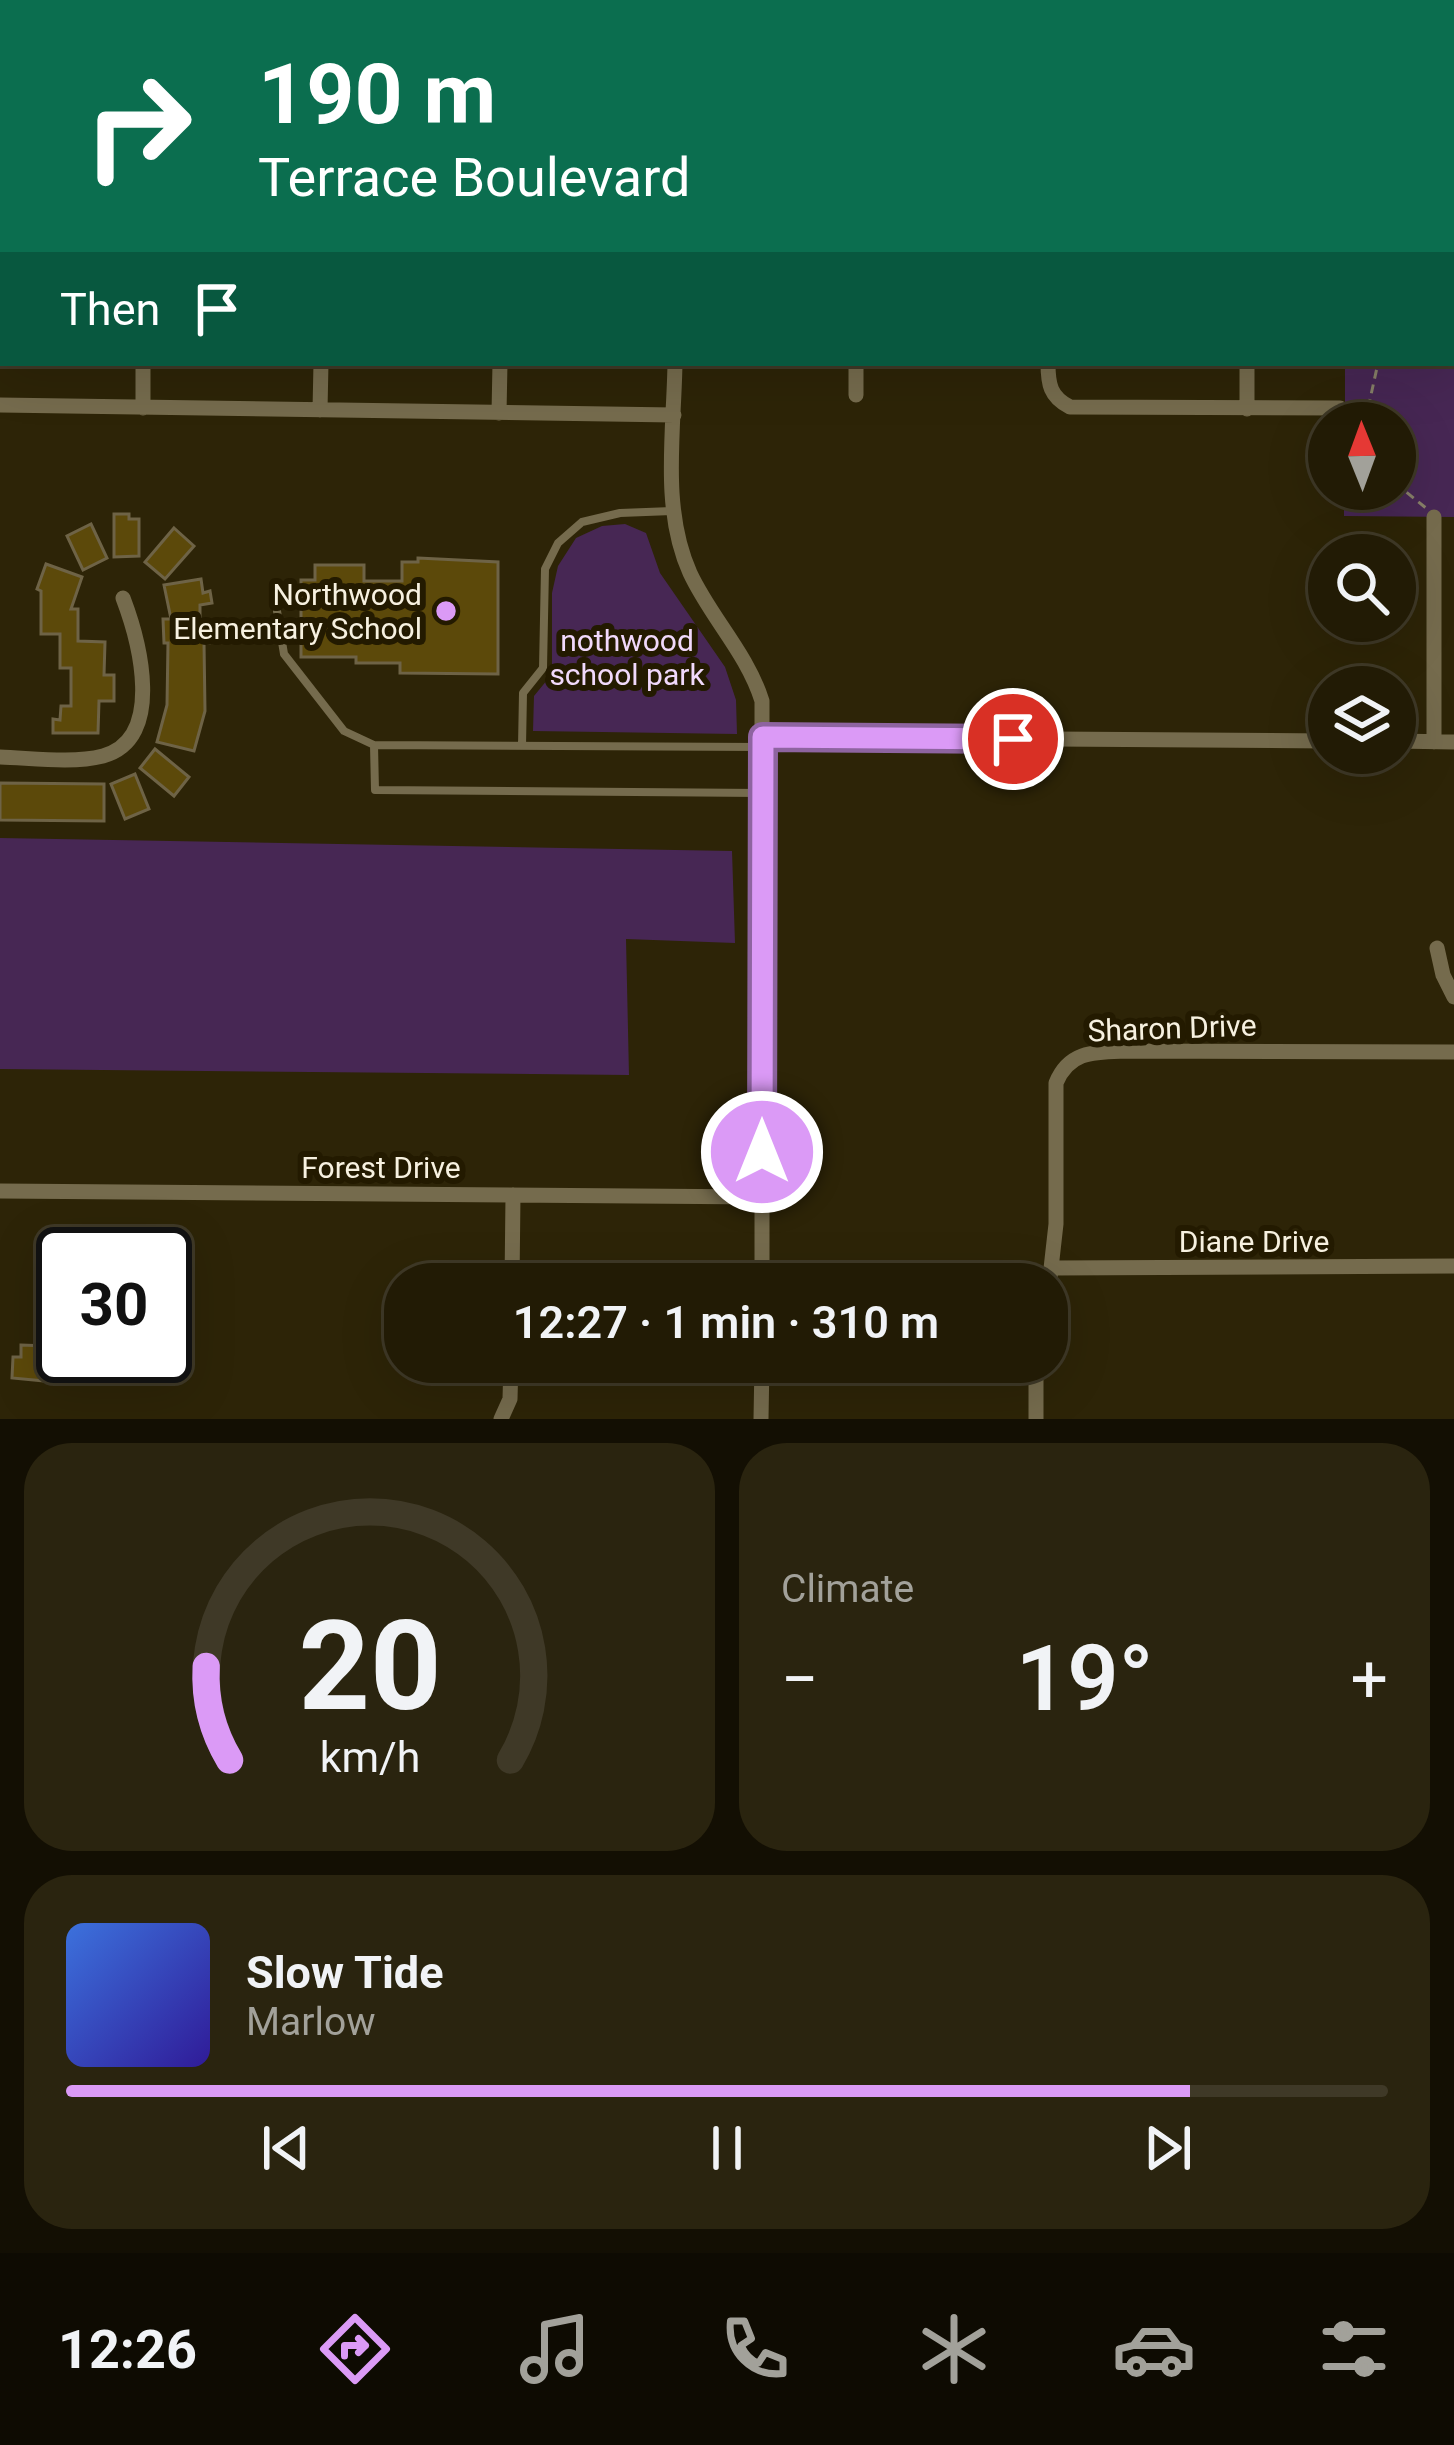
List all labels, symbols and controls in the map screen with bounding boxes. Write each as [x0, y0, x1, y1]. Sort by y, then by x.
text: 190 m [258, 45, 496, 144]
icon: right [60, 48, 216, 204]
text: Terrace Boulevard [258, 146, 690, 209]
icon: arrive [184, 276, 250, 342]
text: Then [60, 283, 160, 336]
north arrow [1308, 402, 1416, 510]
map controls [1308, 402, 1416, 774]
button: search [1308, 534, 1416, 642]
place label: Northwood Elementary School [173, 577, 422, 646]
marker: Northwood Elementary School [433, 598, 459, 624]
park label: nothwood school park [549, 623, 705, 692]
button: layers [1308, 666, 1416, 774]
pin [962, 688, 1064, 790]
icon: arrive [980, 706, 1046, 772]
street label: Sharon Drive [1087, 1008, 1257, 1048]
position arrow [699, 1089, 825, 1215]
street label: Forest Drive [301, 1150, 461, 1185]
street label: Diane Drive [1179, 1224, 1329, 1259]
speed limit sign: 30 [36, 1227, 192, 1383]
text: 12:27 · 1 min · 310 m [513, 1296, 939, 1349]
text: Climate [781, 1566, 914, 1612]
text: 20 [298, 1593, 441, 1739]
text: 19° [1016, 1627, 1153, 1732]
text: − [781, 1641, 819, 1718]
text: + [1351, 1641, 1388, 1718]
text: km/h [319, 1732, 420, 1782]
text: Slow Tide [246, 1946, 444, 1999]
text: Marlow [246, 1999, 376, 2045]
icon: previous [253, 2115, 319, 2181]
icon: pause [694, 2115, 760, 2181]
icon: next [1135, 2115, 1201, 2181]
icon: directions [313, 2307, 397, 2391]
icon: music [513, 2307, 597, 2391]
icon: phone [713, 2307, 797, 2391]
icon: climate [912, 2307, 996, 2391]
icon: car [1112, 2307, 1196, 2391]
icon: filters [1312, 2307, 1396, 2391]
text: 12:26 [58, 2318, 197, 2381]

